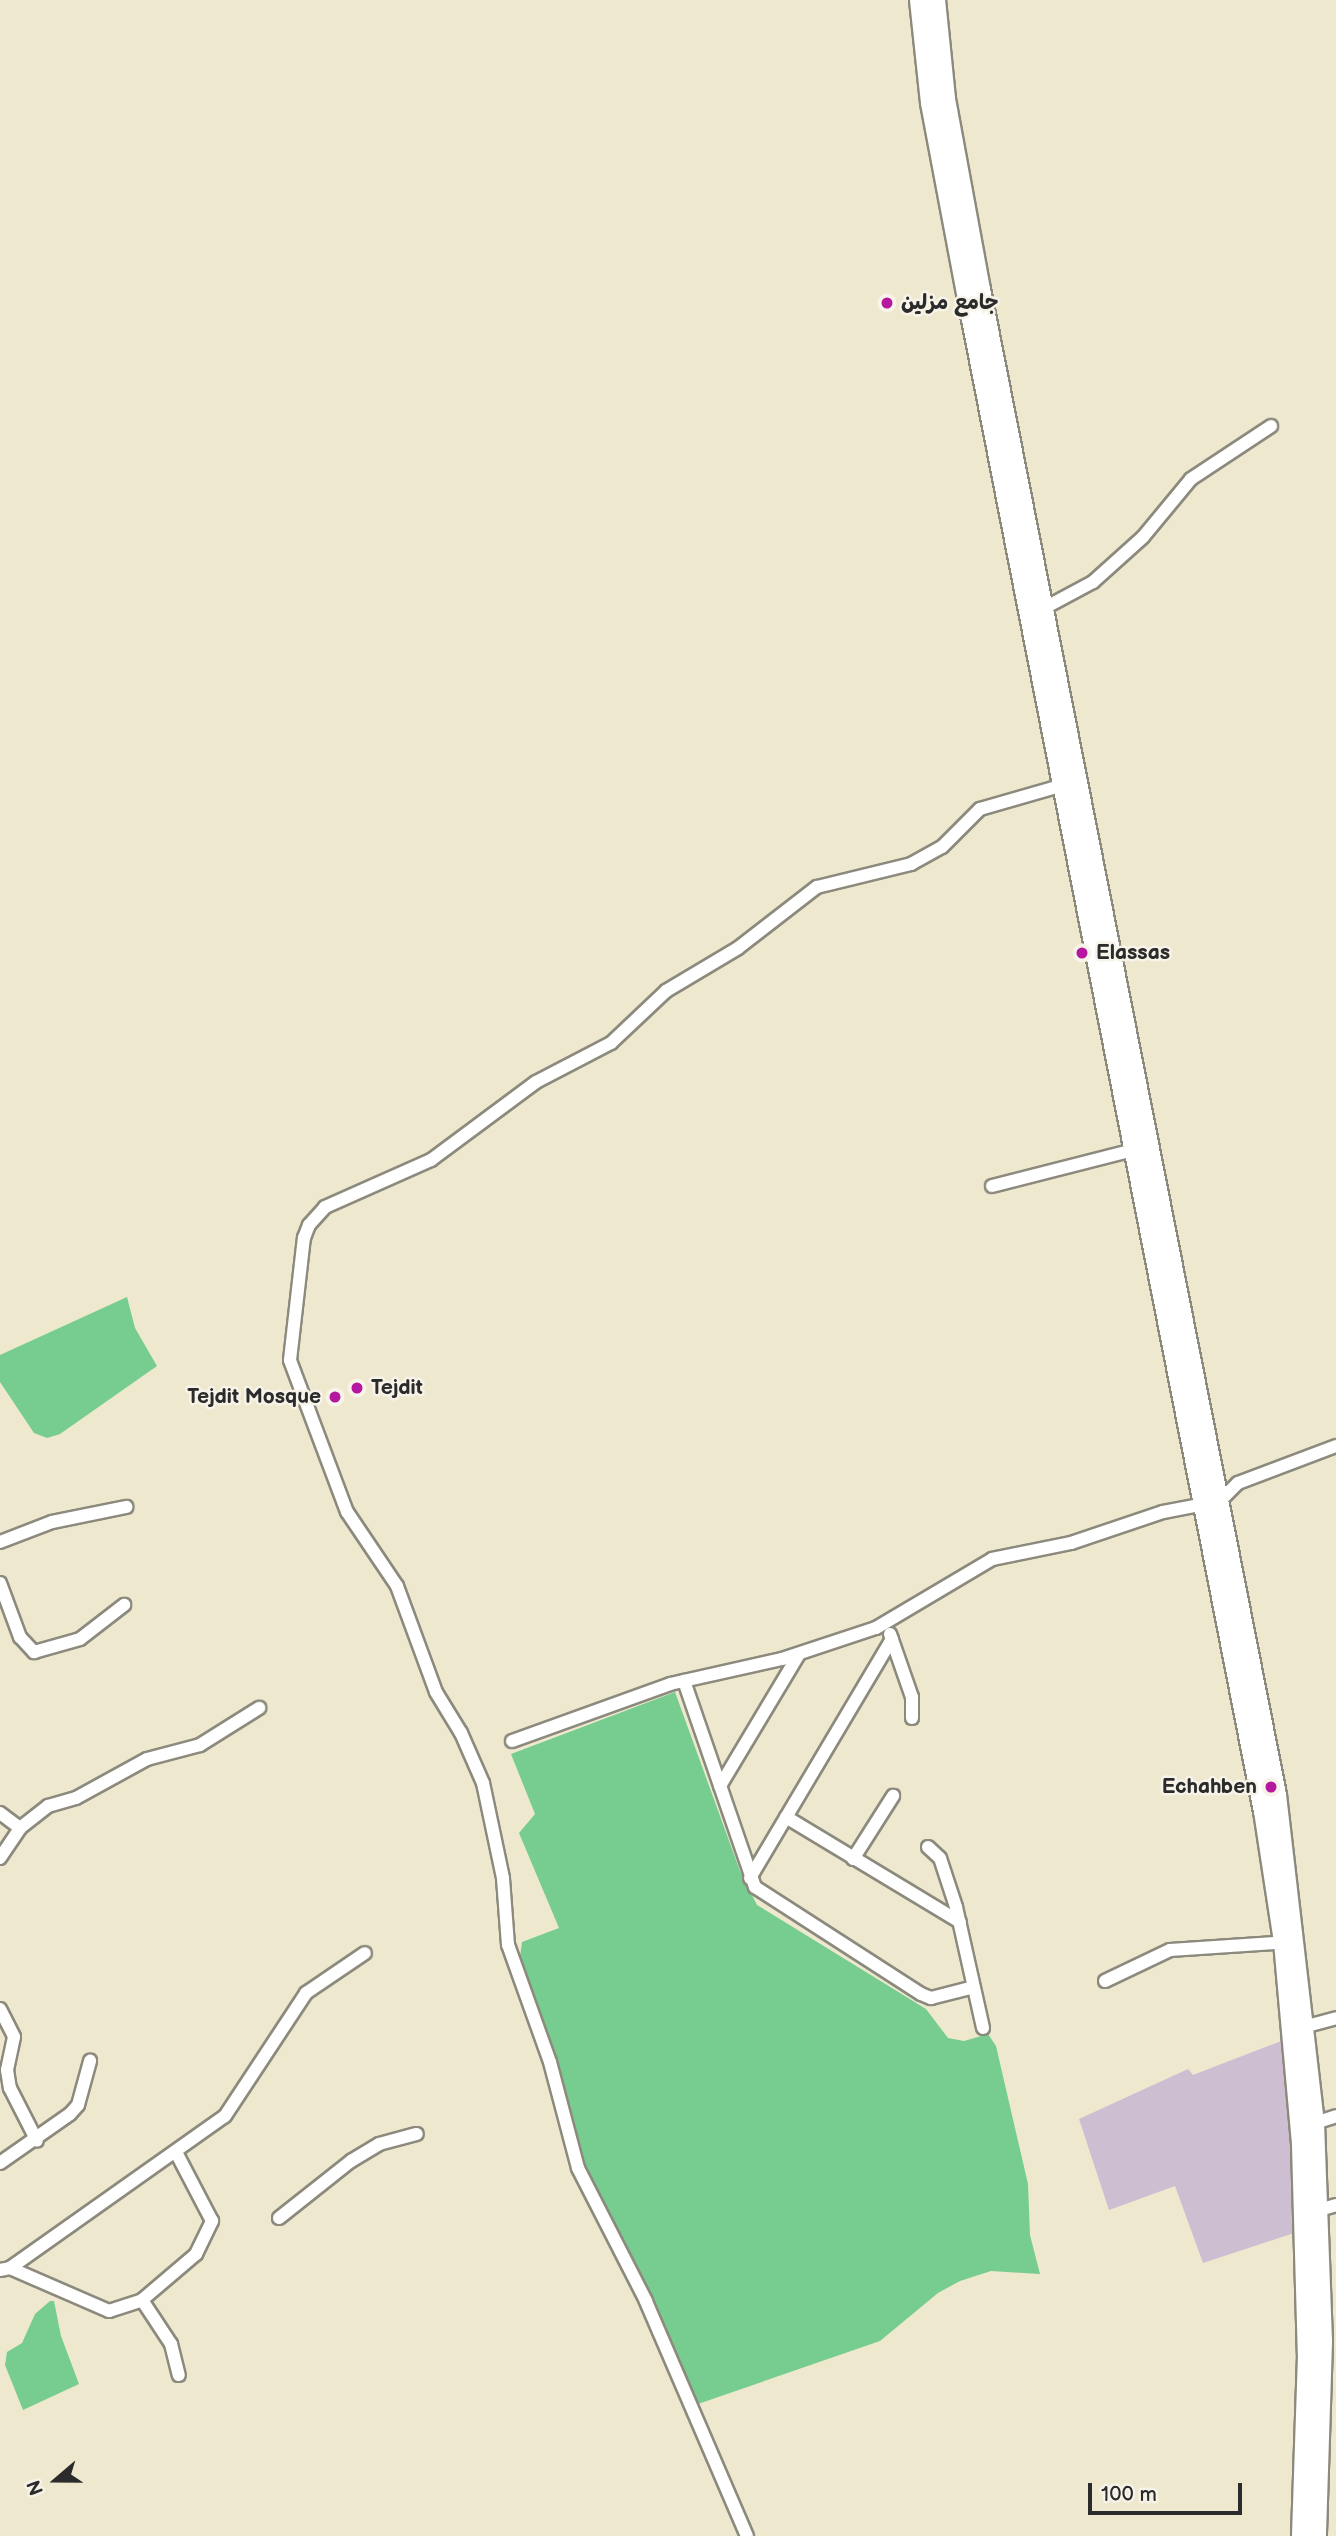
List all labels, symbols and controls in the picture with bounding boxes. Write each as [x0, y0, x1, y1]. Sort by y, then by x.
place label: جامع مزلين [901, 290, 999, 316]
marker: جامع مزلين [879, 295, 895, 311]
place label: Elassas [1096, 940, 1170, 966]
marker: Elassas [1074, 945, 1090, 961]
place label: Tejdit [371, 1375, 423, 1401]
marker: Tejdit [349, 1380, 365, 1396]
place label: Tejdit Mosque [187, 1384, 321, 1410]
marker: Tejdit Mosque [327, 1389, 343, 1405]
place label: Echahben [1162, 1774, 1257, 1800]
marker: Echahben [1263, 1779, 1279, 1795]
north arrow [21, 2445, 91, 2515]
scale bar [1091, 2470, 1245, 2514]
text: N [23, 2477, 49, 2498]
text: 100 m [1101, 2482, 1157, 2507]

